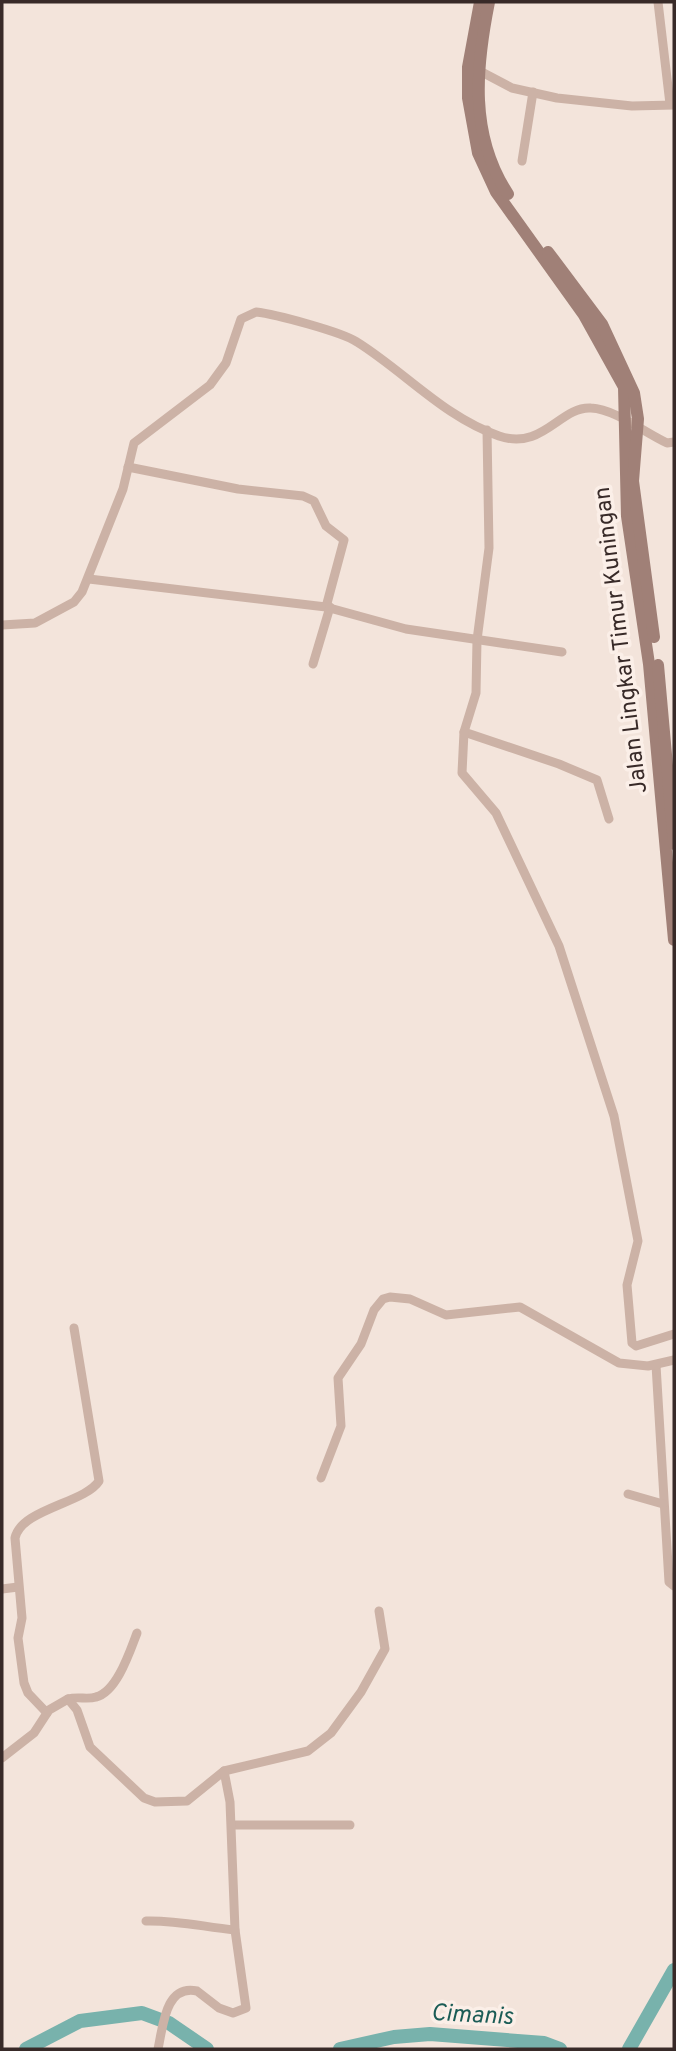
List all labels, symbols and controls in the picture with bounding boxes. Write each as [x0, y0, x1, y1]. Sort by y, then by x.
street label: Jalan Lingkar Timur Kuningan [589, 485, 655, 795]
water label: Cimanis [430, 1999, 515, 2033]

